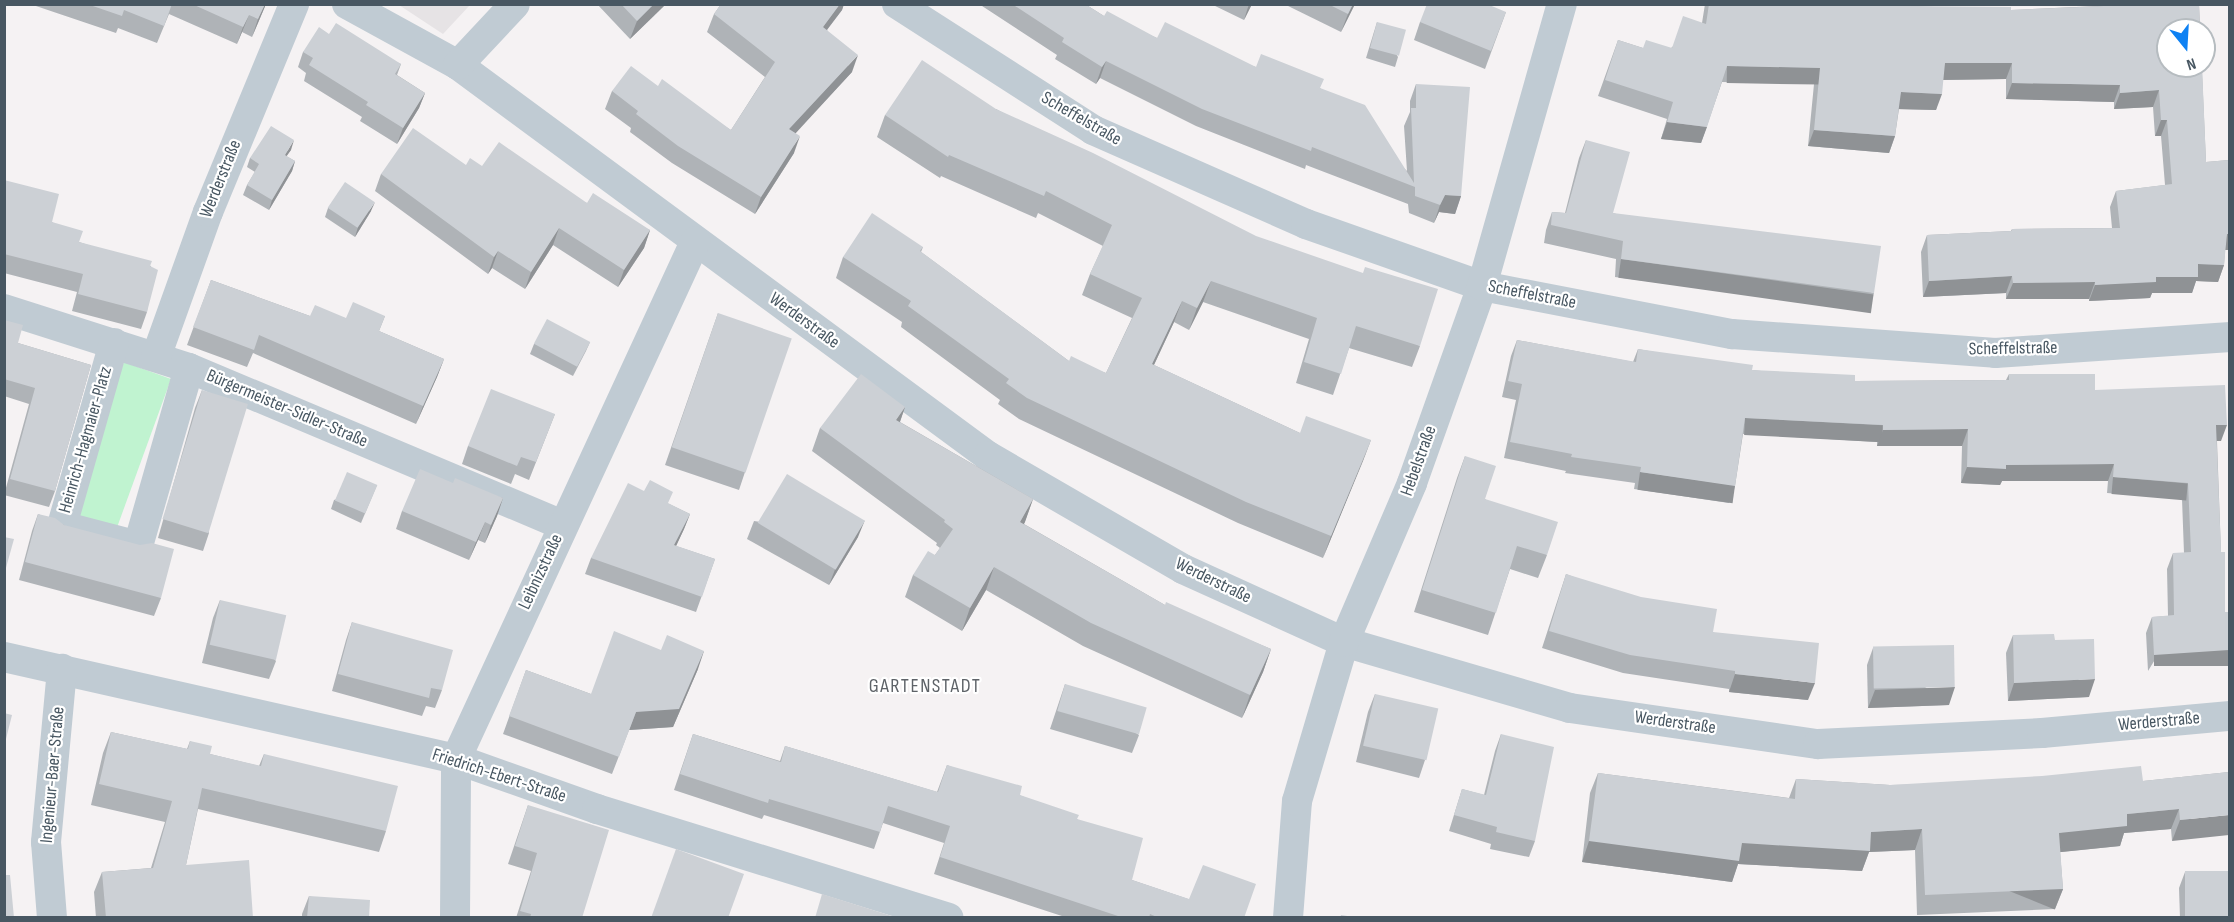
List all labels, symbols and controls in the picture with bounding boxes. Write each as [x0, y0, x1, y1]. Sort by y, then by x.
north arrow [2156, 18, 2216, 78]
text: N [2184, 53, 2198, 74]
street label: Scheffelstraße [1037, 87, 1125, 151]
street label: Werderstraße [196, 137, 246, 221]
street label: Scheffelstraße [1486, 276, 1578, 314]
street label: Werderstraße [765, 288, 843, 354]
street label: Scheffelstraße [1968, 337, 2058, 361]
street label: Heinrich-Hagmaier-Platz [55, 364, 117, 516]
street label: Bürgermeister-Sidler-Straße [203, 365, 371, 453]
street label: Hebelstraße [1396, 423, 1442, 499]
street label: Leibnizstraße [514, 531, 568, 613]
street label: Werderstraße [1172, 553, 1254, 609]
district label: GARTENSTADT [869, 674, 981, 698]
street label: Ingenieur-Baer-Straße [36, 706, 70, 844]
street label: Werderstraße [1633, 707, 1717, 739]
street label: Werderstraße [2117, 708, 2201, 736]
street label: Friedrich-Ebert-Straße [429, 744, 569, 808]

